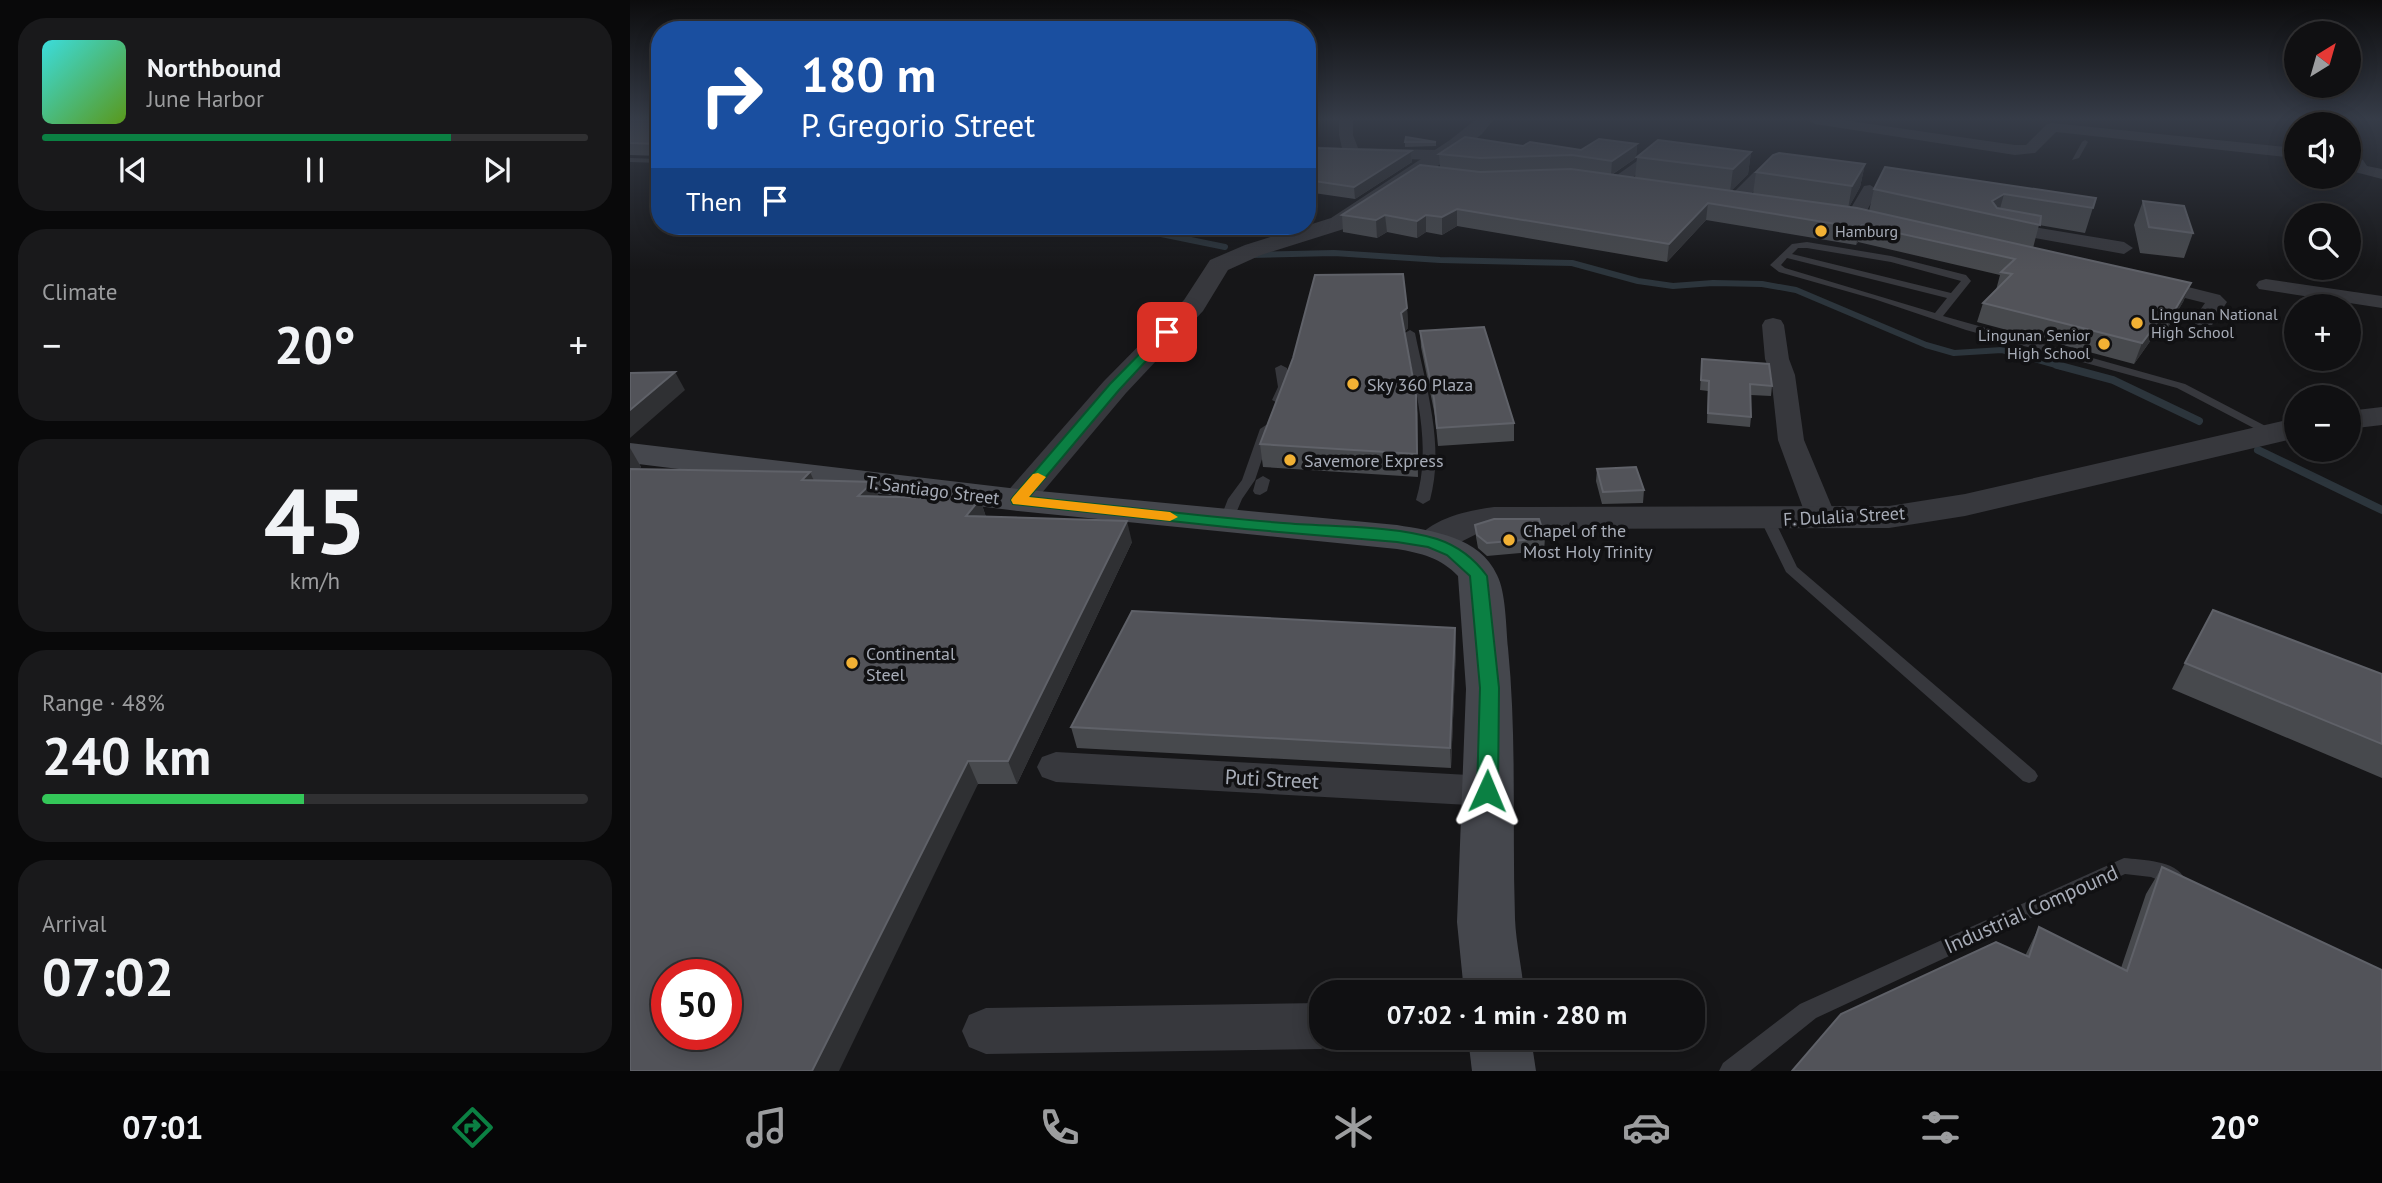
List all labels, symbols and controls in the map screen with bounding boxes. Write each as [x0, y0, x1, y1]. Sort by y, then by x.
north arrow [2284, 21, 2361, 98]
map controls [2284, 21, 2361, 462]
text: 180 m [801, 42, 936, 106]
icon: right [686, 49, 777, 140]
text: Northbound [147, 51, 281, 84]
text: June Harbor [147, 84, 264, 113]
text: P. Gregorio Street [801, 104, 1035, 146]
button: sound [2284, 112, 2361, 189]
icon: previous [114, 151, 152, 189]
icon: pause [296, 151, 334, 189]
icon: next [478, 151, 516, 189]
icon: arrive [756, 182, 794, 220]
text: Then [686, 185, 742, 218]
button: search [2284, 203, 2361, 280]
place label: Hamburg [1835, 221, 1898, 241]
marker: Hamburg [1813, 223, 1829, 239]
text: Climate [42, 277, 117, 306]
button: + [2284, 294, 2361, 371]
pin [1137, 302, 1197, 362]
place label: Lingunan National High School [2151, 304, 2278, 342]
text: 20° [274, 311, 356, 378]
icon: arrive [1148, 313, 1186, 351]
marker: Lingunan National High School [2129, 315, 2145, 331]
text: − [42, 320, 61, 369]
text: + [569, 320, 588, 369]
place label: Lingunan Senior High School [1978, 325, 2091, 363]
marker: Lingunan Senior High School [2096, 336, 2112, 352]
place label: Sky 360 Plaza [1367, 373, 1473, 396]
marker: Sky 360 Plaza [1345, 376, 1361, 392]
button: − [2284, 385, 2361, 462]
place label: Savemore Express [1304, 449, 1444, 472]
marker: Savemore Express [1282, 452, 1298, 468]
text: 45 [263, 461, 367, 579]
street label: T. Santiago Street [865, 470, 1001, 510]
street label: F. Dulalia Street [1782, 501, 1906, 531]
place label: Chapel of the Most Holy Trinity [1523, 519, 1653, 563]
marker: Chapel of the Most Holy Trinity [1501, 532, 1517, 548]
text: km/h [290, 566, 340, 595]
place label: Continental Steel [866, 642, 956, 686]
marker: Continental Steel [844, 655, 860, 671]
text: Range · 48% [42, 688, 165, 717]
text: 240 km [42, 722, 211, 789]
position arrow [1450, 754, 1524, 828]
street label: Puti Street [1224, 763, 1320, 795]
street label: Industrial Compound [1940, 859, 2122, 959]
text: Arrival [42, 909, 106, 938]
text: 07:02 [42, 943, 174, 1010]
speed limit sign: 50 [651, 959, 742, 1050]
text: 07:02 · 1 min · 280 m [1387, 998, 1627, 1031]
icon: directions [448, 1103, 497, 1152]
icon: music [742, 1103, 791, 1152]
icon: phone [1035, 1103, 1084, 1152]
icon: climate [1329, 1103, 1378, 1152]
icon: car [1622, 1103, 1671, 1152]
icon: filters [1916, 1103, 1965, 1152]
text: 07:01 [122, 1106, 203, 1148]
text: 20° [2209, 1106, 2260, 1148]

